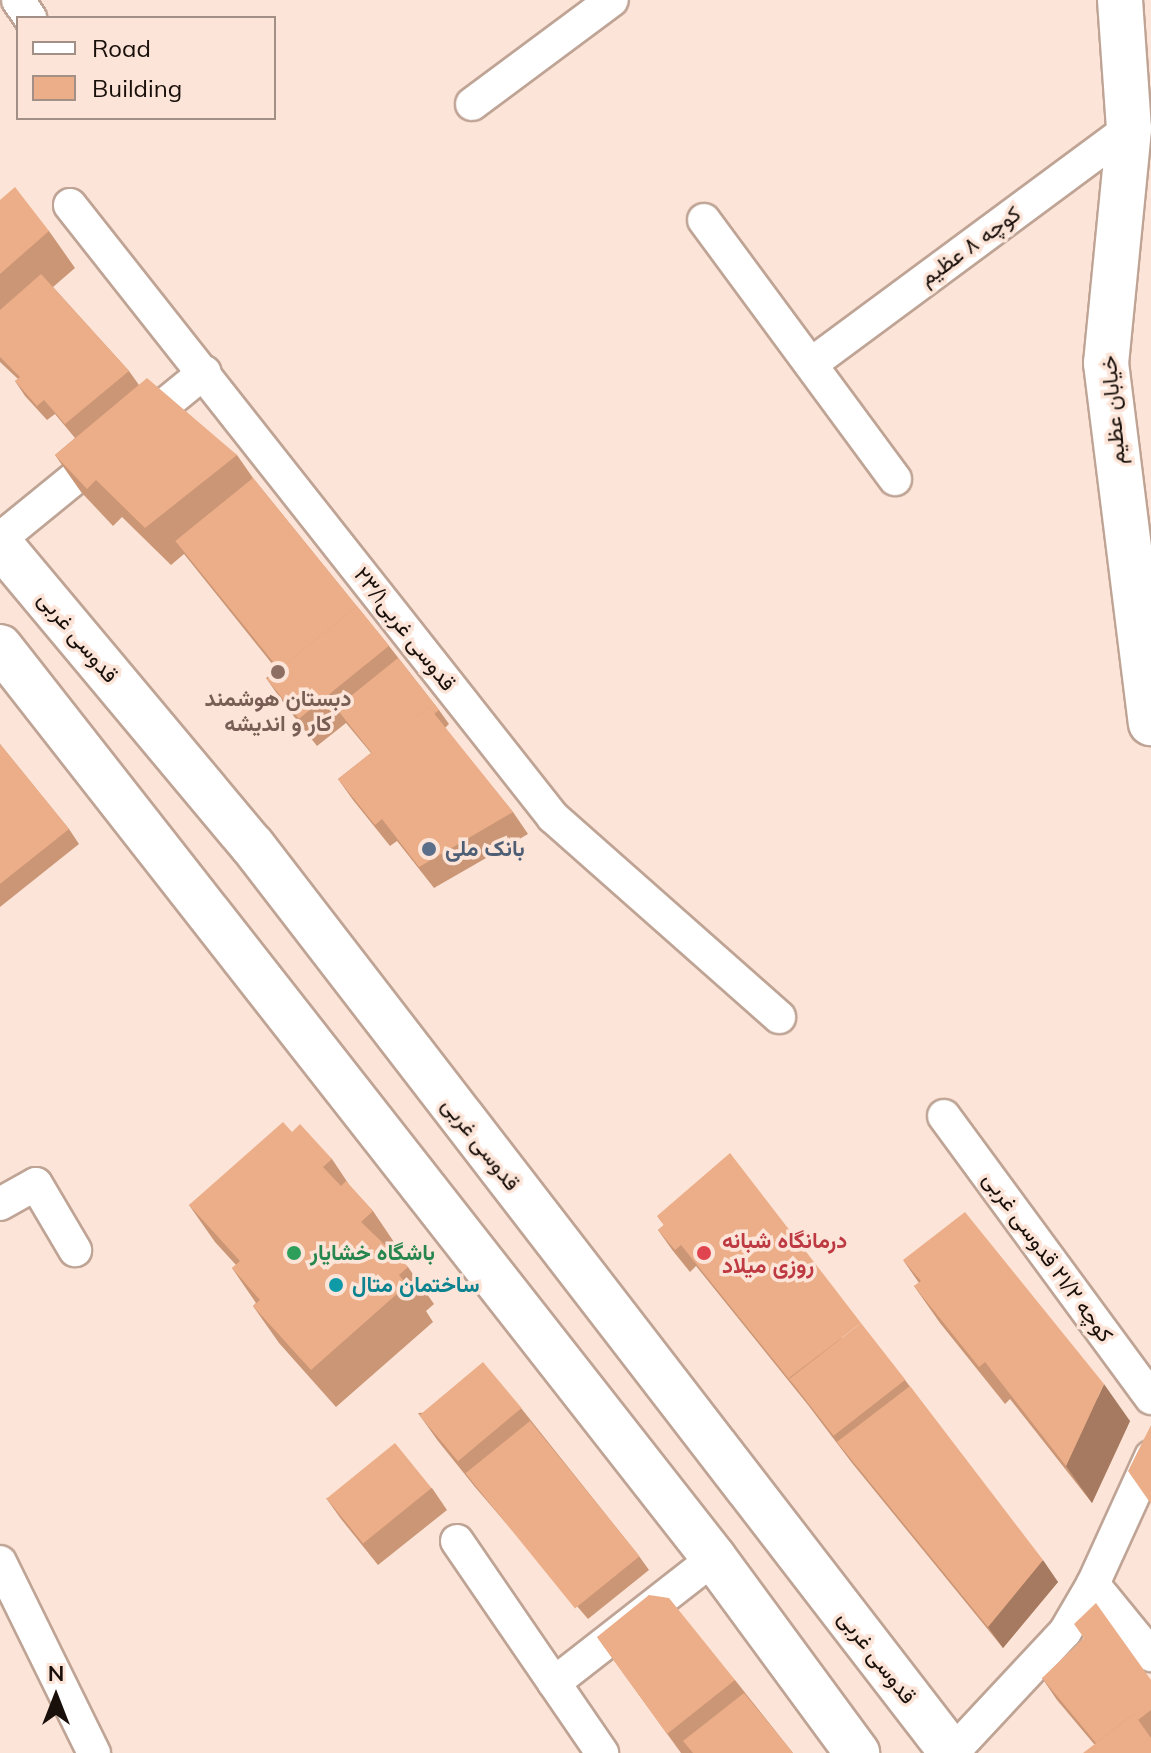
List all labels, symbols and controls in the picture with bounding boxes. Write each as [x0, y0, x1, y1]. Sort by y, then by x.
legend [16, 16, 276, 120]
text: Road [92, 33, 151, 63]
text: Building [92, 73, 182, 103]
street label: کوچه ۸ عظیم [914, 201, 1026, 291]
street label: خیابان عظیم [1095, 354, 1131, 466]
street label: قدوسی غربی۲۳/۱ [348, 562, 462, 696]
street label: قدوسی غربی [32, 586, 124, 688]
marker: دبستان هوشمند کار و اندیشه [269, 663, 287, 681]
place label: دبستان هوشمند کار و اندیشه [204, 685, 352, 736]
place label: بانک ملی [445, 836, 525, 862]
marker: بانک ملی [420, 840, 438, 858]
street label: قدوسی غربی [436, 1092, 526, 1196]
street label: کوچه ۲۱/۲ قدوسی غربی [977, 1167, 1119, 1347]
place label: درمانگاه شبانه روزی میلاد [722, 1227, 847, 1278]
place label: باشگاه خشایار [310, 1240, 435, 1266]
marker: درمانگاه شبانه روزی میلاد [693, 1242, 715, 1264]
marker: باشگاه خشایار [285, 1244, 303, 1262]
place label: ساختمان متال [352, 1272, 479, 1298]
marker: ساختمان متال [327, 1276, 345, 1294]
street label: قدوسی غربی [832, 1605, 922, 1709]
north arrow [16, 1657, 96, 1737]
text: N [48, 1659, 64, 1687]

